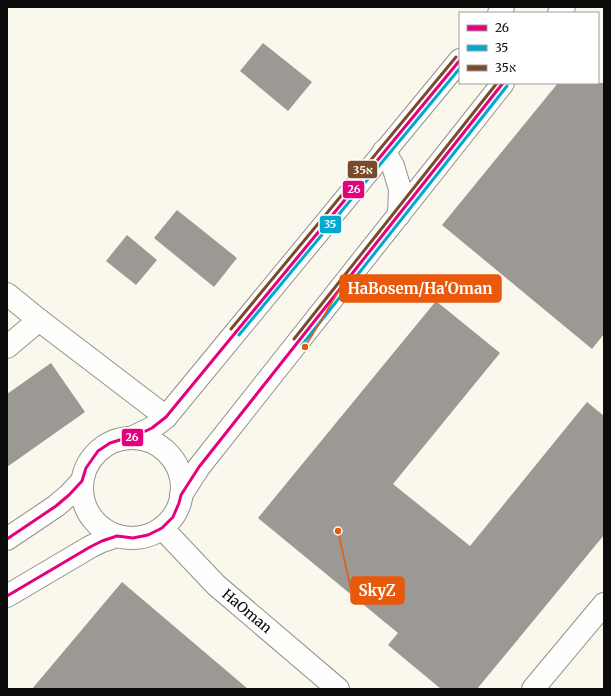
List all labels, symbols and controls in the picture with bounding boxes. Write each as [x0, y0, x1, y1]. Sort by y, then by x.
legend [459, 12, 599, 84]
text: 26 [495, 20, 509, 35]
text: 35 [495, 40, 508, 55]
text: 35א [495, 60, 516, 75]
line badge: 35א [347, 160, 378, 179]
text: 35א [353, 163, 373, 177]
line badge: 26 [342, 180, 365, 199]
text: 26 [347, 182, 361, 196]
line badge: 35 [319, 215, 342, 234]
text: 35 [324, 217, 336, 231]
callout: HaBosem/Ha'Oman [340, 275, 501, 302]
text: HaBosem/Ha'Oman [348, 279, 492, 298]
line badge: 26 [121, 428, 144, 447]
text: 26 [125, 430, 139, 444]
callout: SkyZ [351, 577, 404, 604]
text: SkyZ [358, 581, 396, 600]
street label: HaOman [218, 585, 276, 637]

